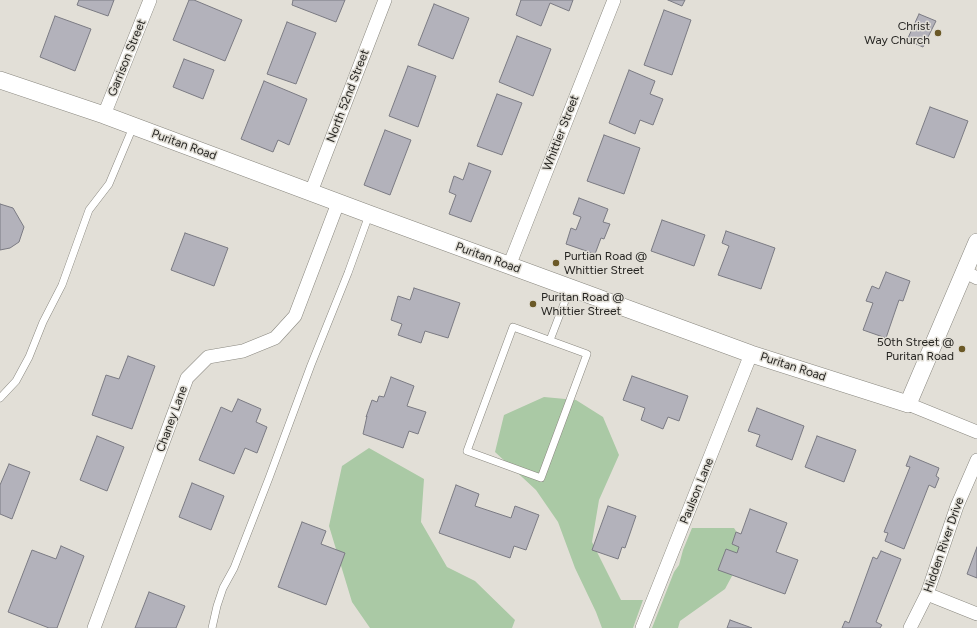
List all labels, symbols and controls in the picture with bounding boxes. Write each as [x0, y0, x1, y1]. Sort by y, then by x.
street label: Garrison Street [105, 17, 149, 99]
place label: Christ Way Church [864, 19, 930, 47]
marker: Christ Way Church [933, 28, 943, 38]
street label: North 52nd Street [324, 47, 372, 145]
street label: Whittier Street [540, 93, 582, 173]
street label: Puritan Road [149, 127, 219, 163]
street label: Puritan Road [453, 240, 523, 276]
place label: Purtian Road @ Whittier Street [564, 249, 647, 277]
marker: Purtian Road @ Whittier Street [551, 258, 561, 268]
place label: Puritan Road @ Whittier Street [541, 290, 624, 318]
marker: Puritan Road @ Whittier Street [528, 299, 538, 309]
place label: 50th Street @ Puritan Road [877, 335, 954, 363]
marker: 50th Street @ Puritan Road [957, 344, 967, 354]
street label: Puritan Road [758, 350, 828, 384]
street label: Chaney Lane [153, 384, 191, 454]
street label: Paulson Lane [677, 456, 717, 526]
street label: Hidden River Drive [921, 495, 967, 595]

